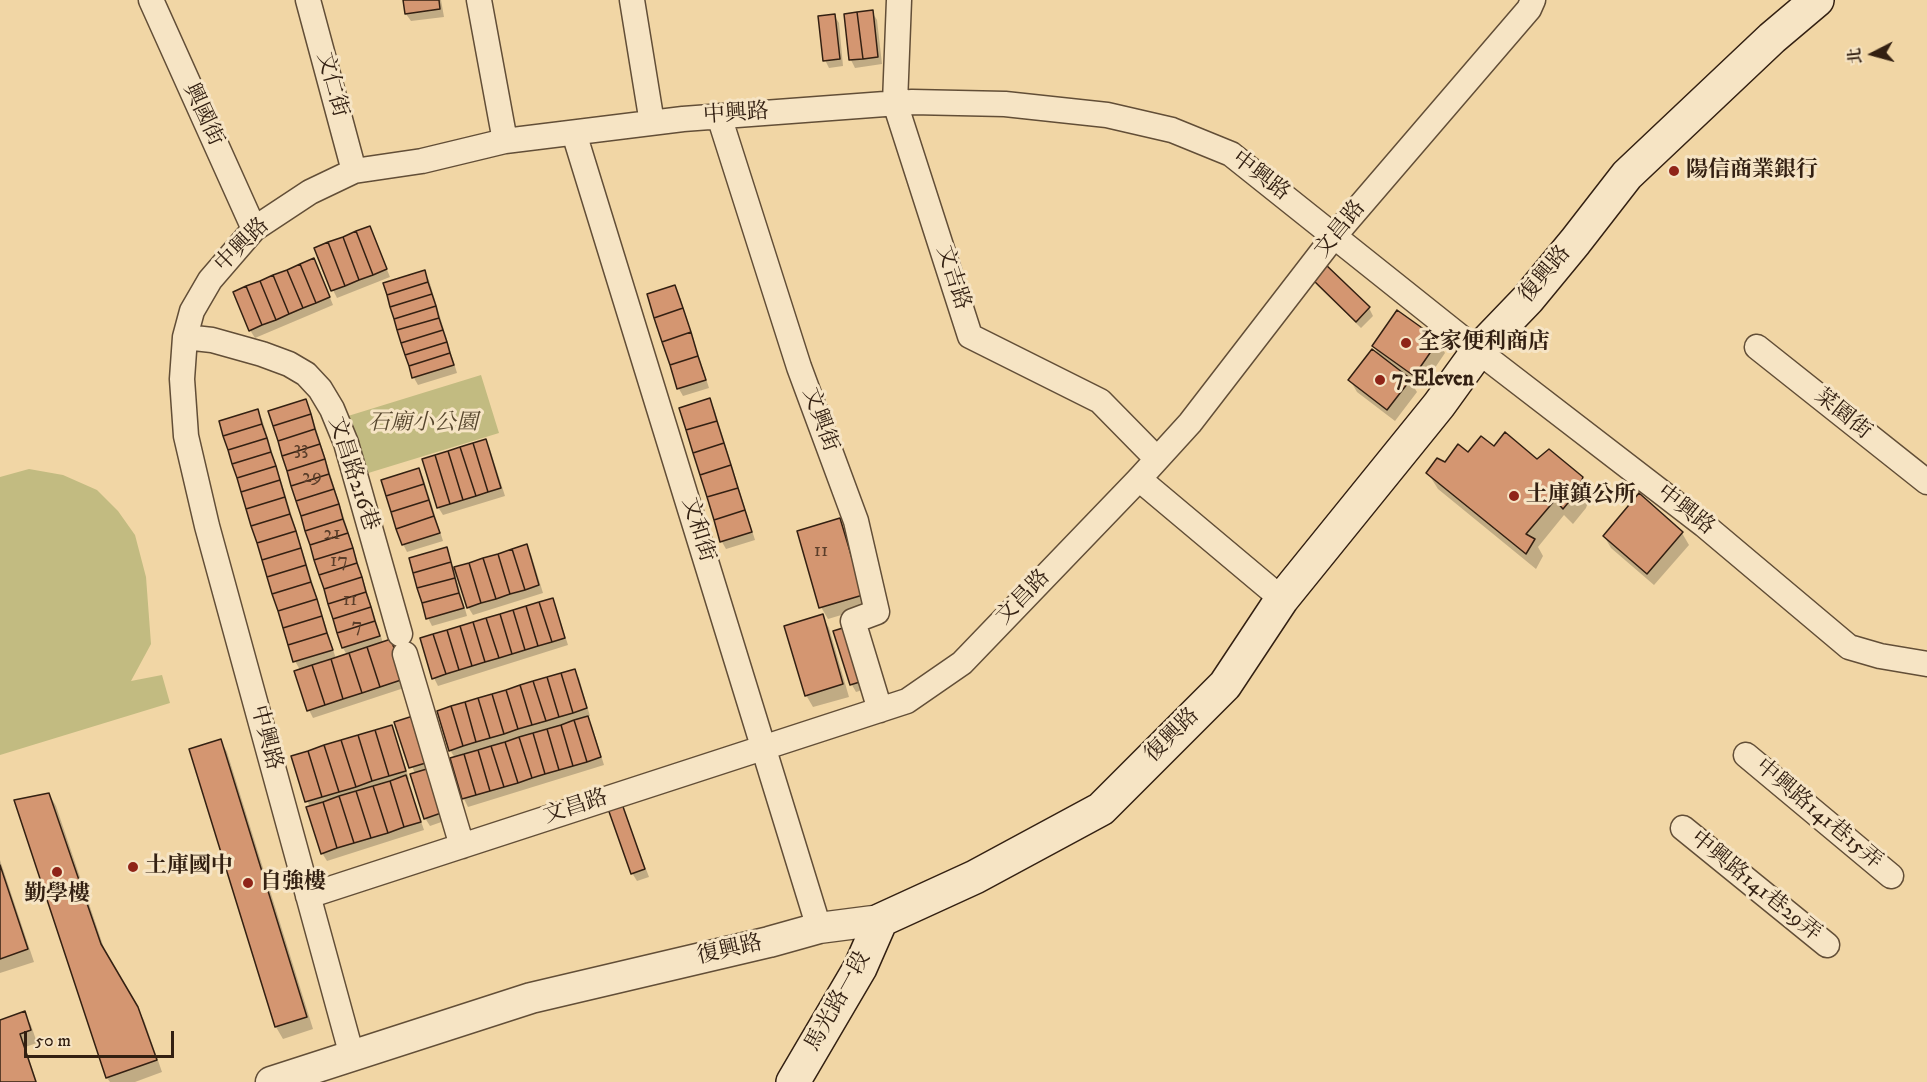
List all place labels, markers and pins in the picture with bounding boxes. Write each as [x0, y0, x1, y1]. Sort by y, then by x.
place label: 陽信商業銀行 [1686, 158, 1818, 184]
marker: 陽信商業銀行 [1667, 164, 1681, 178]
place label: 全家便利商店 [1418, 330, 1550, 356]
marker: 全家便利商店 [1399, 336, 1413, 350]
place label: 7-Eleven [1392, 367, 1474, 393]
marker: 7-Eleven [1373, 373, 1387, 387]
place label: 土庫鎮公所 [1526, 483, 1636, 509]
marker: 土庫鎮公所 [1507, 489, 1521, 503]
place label: 土庫國中 [145, 854, 233, 880]
marker: 土庫國中 [126, 860, 140, 874]
marker: 勤學樓 [50, 865, 64, 879]
place label: 自強樓 [260, 870, 326, 896]
marker: 自強樓 [241, 876, 255, 890]
place label: 勤學樓 [24, 882, 90, 908]

